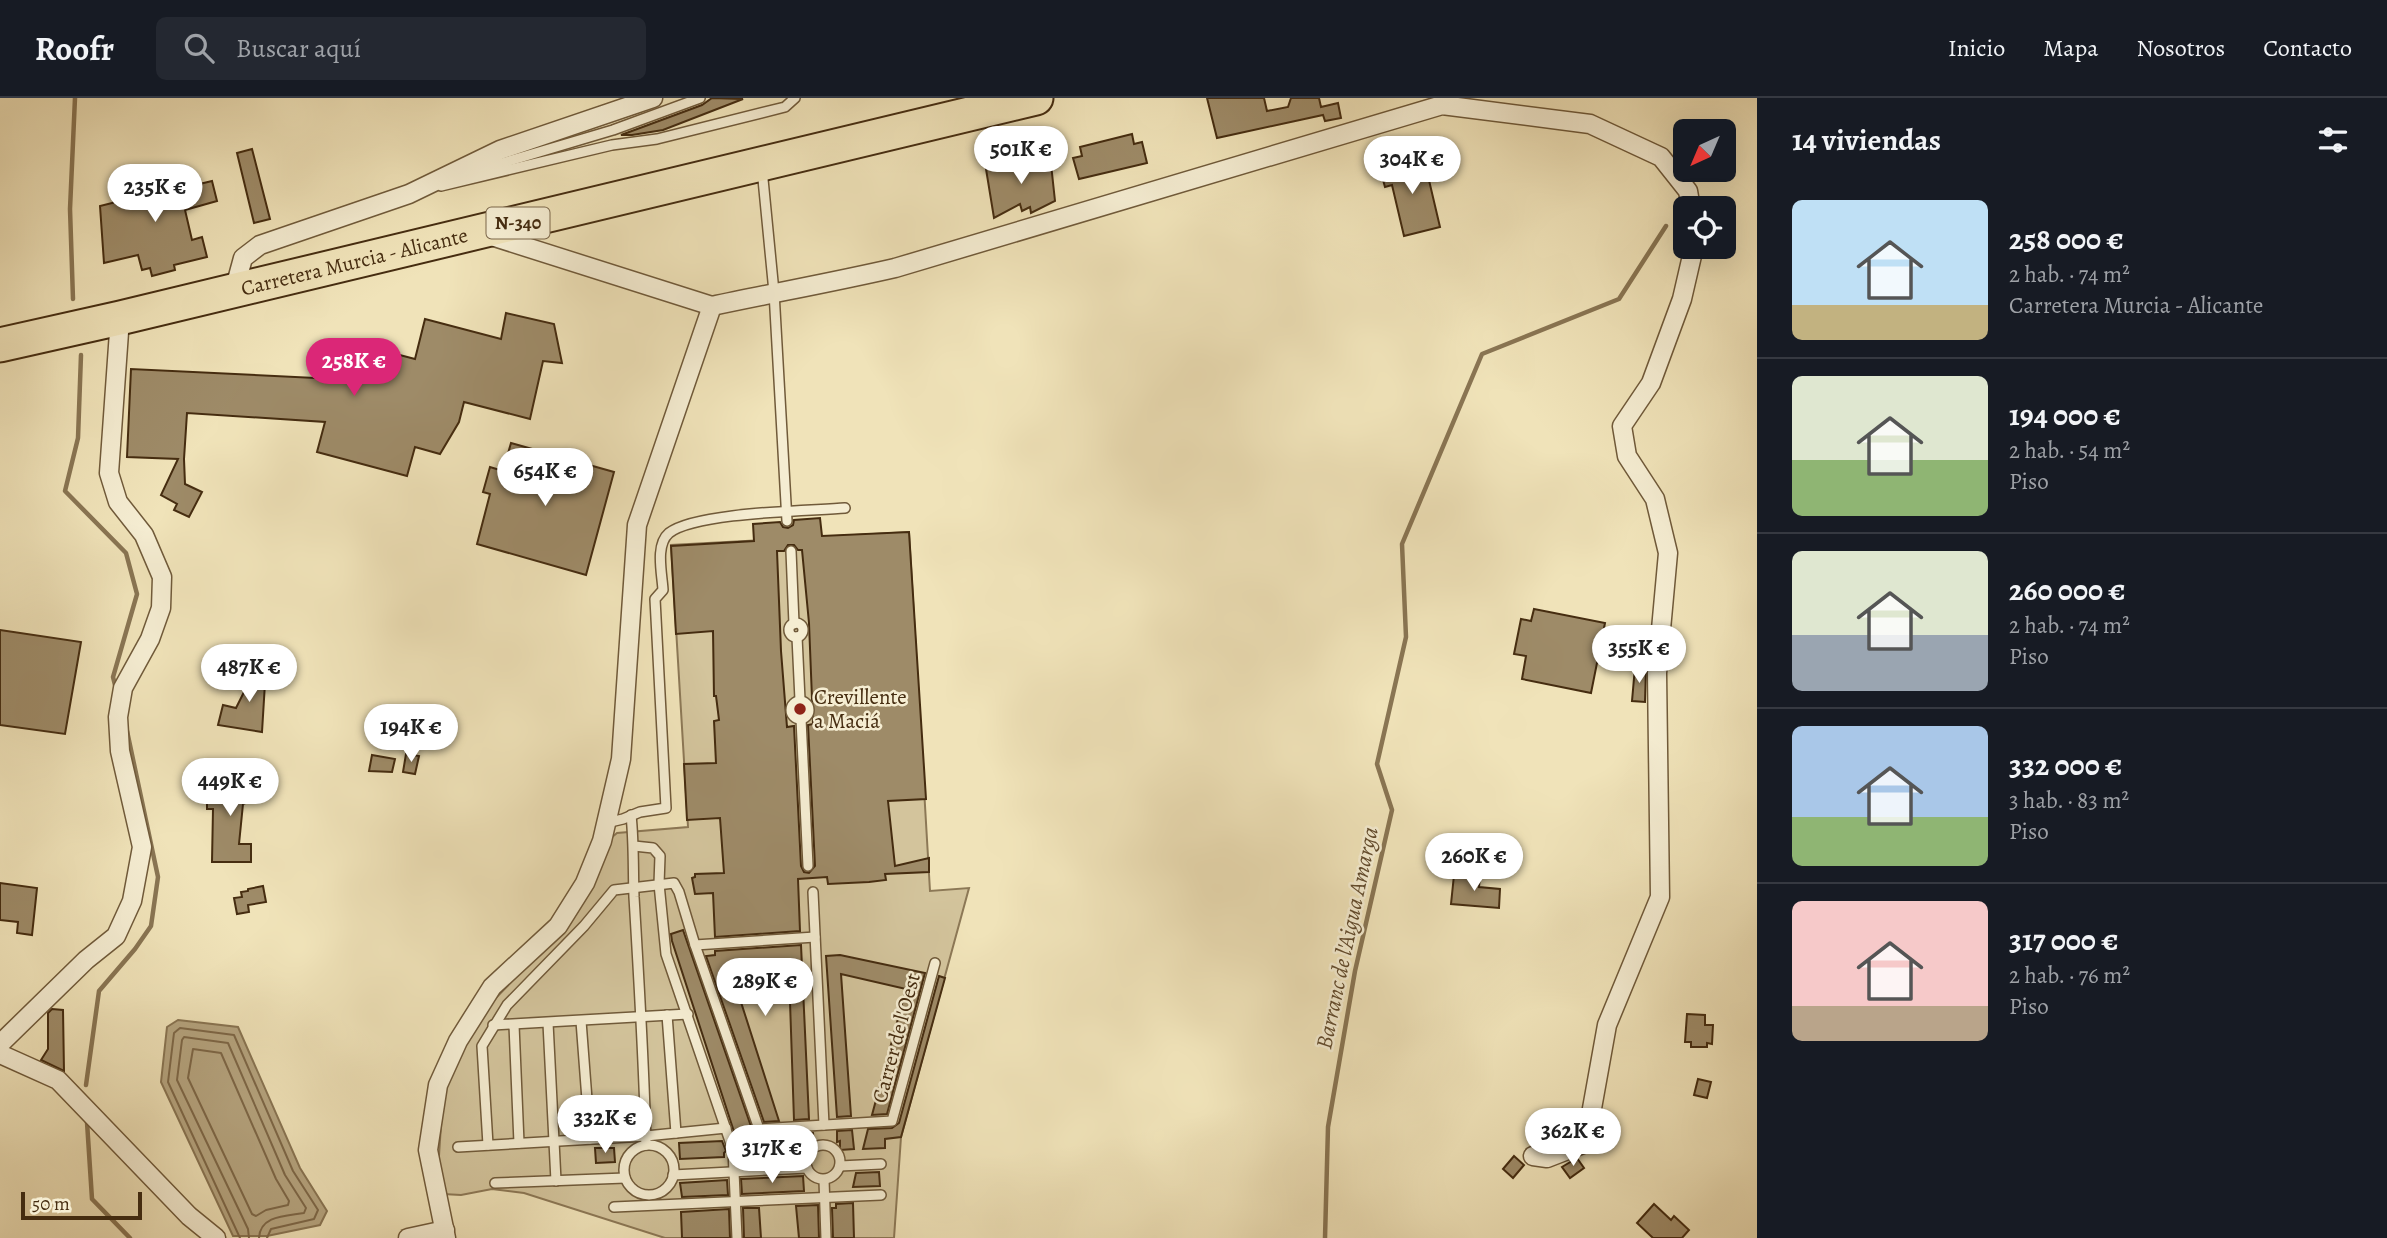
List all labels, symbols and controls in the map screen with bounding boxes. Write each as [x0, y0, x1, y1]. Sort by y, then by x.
search box [156, 17, 646, 80]
text: Roofr [35, 26, 114, 71]
icon: search [180, 29, 218, 67]
text: Buscar aquí [236, 31, 361, 66]
text: Inicio [1948, 32, 2005, 64]
text: Mapa [2043, 32, 2098, 64]
text: Nosotros [2136, 32, 2225, 64]
text: Contacto [2263, 32, 2352, 64]
north arrow [1673, 119, 1736, 182]
map controls [1673, 119, 1736, 259]
text: 14 viviendas [1792, 120, 1941, 160]
icon: filters [2314, 121, 2352, 159]
pin: 501K € [964, 126, 1078, 186]
text: 501K € [990, 133, 1052, 164]
pin: 304K € [1355, 136, 1469, 196]
text: 304K € [1380, 143, 1444, 174]
pin: 235K € [98, 164, 212, 224]
text: 235K € [123, 171, 187, 202]
button: locate [1673, 196, 1736, 259]
road number: N-340 [486, 208, 550, 238]
text: 258 000 € [2009, 219, 2124, 259]
street label: Carretera Murcia - Alicante [238, 221, 471, 302]
icon: home [1848, 228, 1932, 312]
text: 2 hab. · 74 m² [2009, 259, 2130, 290]
text: Carretera Murcia - Alicante [2009, 290, 2263, 321]
pin: 258K € [297, 338, 411, 398]
text: 258K € [322, 345, 386, 376]
text: 194 000 € [2009, 395, 2121, 435]
icon: home [1848, 404, 1932, 488]
text: 2 hab. · 54 m² [2009, 435, 2130, 466]
pin: 654K € [488, 448, 602, 508]
text: 654K € [513, 455, 577, 486]
text: Piso [2009, 466, 2049, 497]
text: 260 000 € [2009, 570, 2126, 610]
icon: home [1848, 579, 1932, 663]
text: 2 hab. · 74 m² [2009, 610, 2130, 641]
pin: 355K € [1582, 626, 1696, 685]
text: 355K € [1608, 632, 1670, 663]
text: Piso [2009, 641, 2049, 672]
pin: 487K € [192, 644, 306, 704]
text: 487K € [217, 651, 281, 682]
place label: Crevillente a Maciá [814, 683, 907, 735]
marker: Crevillente a Maciá [792, 701, 808, 717]
pin: 194K € [354, 704, 468, 764]
text: 194K € [380, 711, 442, 742]
text: 332 000 € [2009, 745, 2122, 785]
icon: home [1848, 754, 1932, 838]
pin: 449K € [173, 758, 287, 818]
text: 449K € [198, 765, 262, 796]
text: 3 hab. · 83 m² [2009, 785, 2129, 816]
text: Piso [2009, 816, 2049, 847]
water label: Barranc de l'Aigua Amarga [1308, 824, 1386, 1052]
pin: 260K € [1417, 834, 1531, 893]
text: 260K € [1441, 840, 1507, 871]
text: 317 000 € [2009, 920, 2118, 960]
icon: home [1848, 929, 1932, 1013]
pin: 289K € [708, 958, 822, 1018]
text: 2 hab. · 76 m² [2009, 960, 2130, 991]
text: 289K € [732, 965, 798, 996]
street label: Carrer de l'Oest [865, 970, 927, 1106]
text: Piso [2009, 991, 2049, 1022]
pin: 332K € [548, 1096, 662, 1155]
text: 332K € [573, 1102, 637, 1133]
pin: 362K € [1516, 1108, 1630, 1168]
text: 362K € [1541, 1115, 1605, 1146]
pin: 317K € [715, 1126, 829, 1185]
text: 317K € [742, 1132, 802, 1163]
scale bar [21, 1189, 142, 1221]
text: 50 m [32, 1191, 70, 1217]

